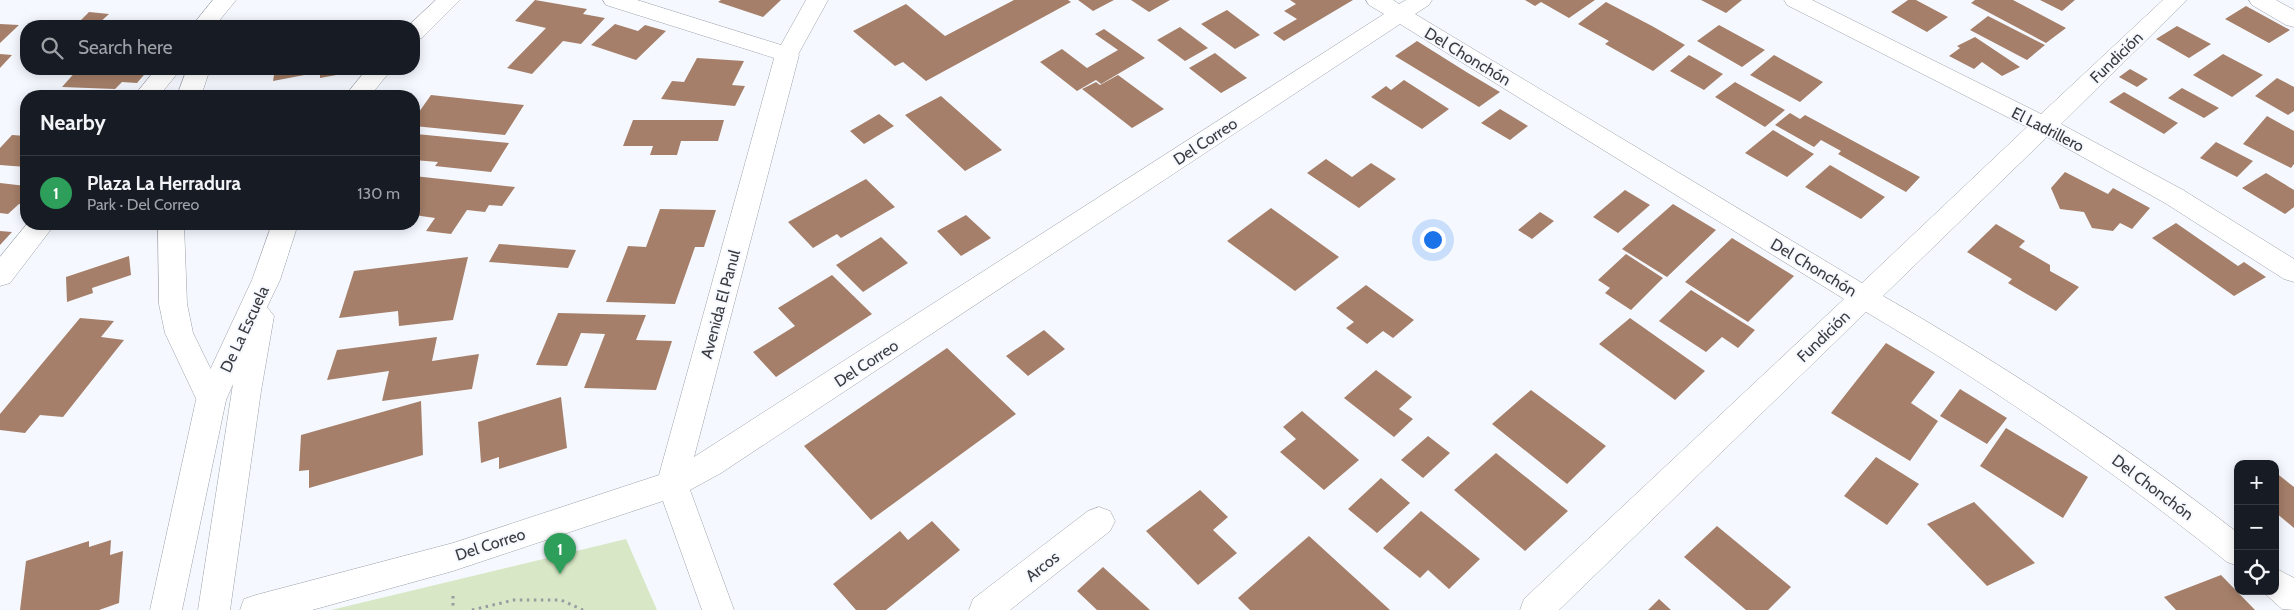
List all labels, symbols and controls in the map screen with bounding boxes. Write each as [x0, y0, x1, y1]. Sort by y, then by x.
search box [20, 20, 420, 75]
street label: Del Chonchón [1421, 23, 1514, 90]
street label: Fundición [2086, 28, 2147, 87]
icon: search [38, 34, 66, 62]
text: Search here [78, 36, 172, 59]
street label: El Ladrillero [2008, 103, 2087, 156]
text: Nearby [40, 110, 106, 135]
street label: Del Correo [1170, 114, 1241, 169]
text: Plaza La Herradura [87, 172, 241, 195]
text: 1 [53, 184, 59, 203]
text: 130 m [357, 184, 400, 203]
text: Park · Del Correo [87, 195, 199, 214]
your location [1420, 227, 1446, 253]
street label: Del Chonchón [1767, 234, 1860, 301]
street label: Avenida El Panul [697, 248, 744, 361]
street label: De La Escuela [216, 283, 273, 376]
street label: Fundición [1793, 307, 1854, 366]
street label: Del Correo [831, 336, 902, 391]
street label: Del Chonchón [2108, 451, 2197, 524]
map controls [2234, 460, 2279, 595]
button: + [2234, 460, 2279, 505]
button: − [2234, 505, 2279, 550]
street label: Del Correo [453, 524, 528, 565]
pin: 1 [544, 533, 576, 574]
street label: Arcos [1022, 547, 1063, 585]
button: locate [2234, 550, 2279, 595]

